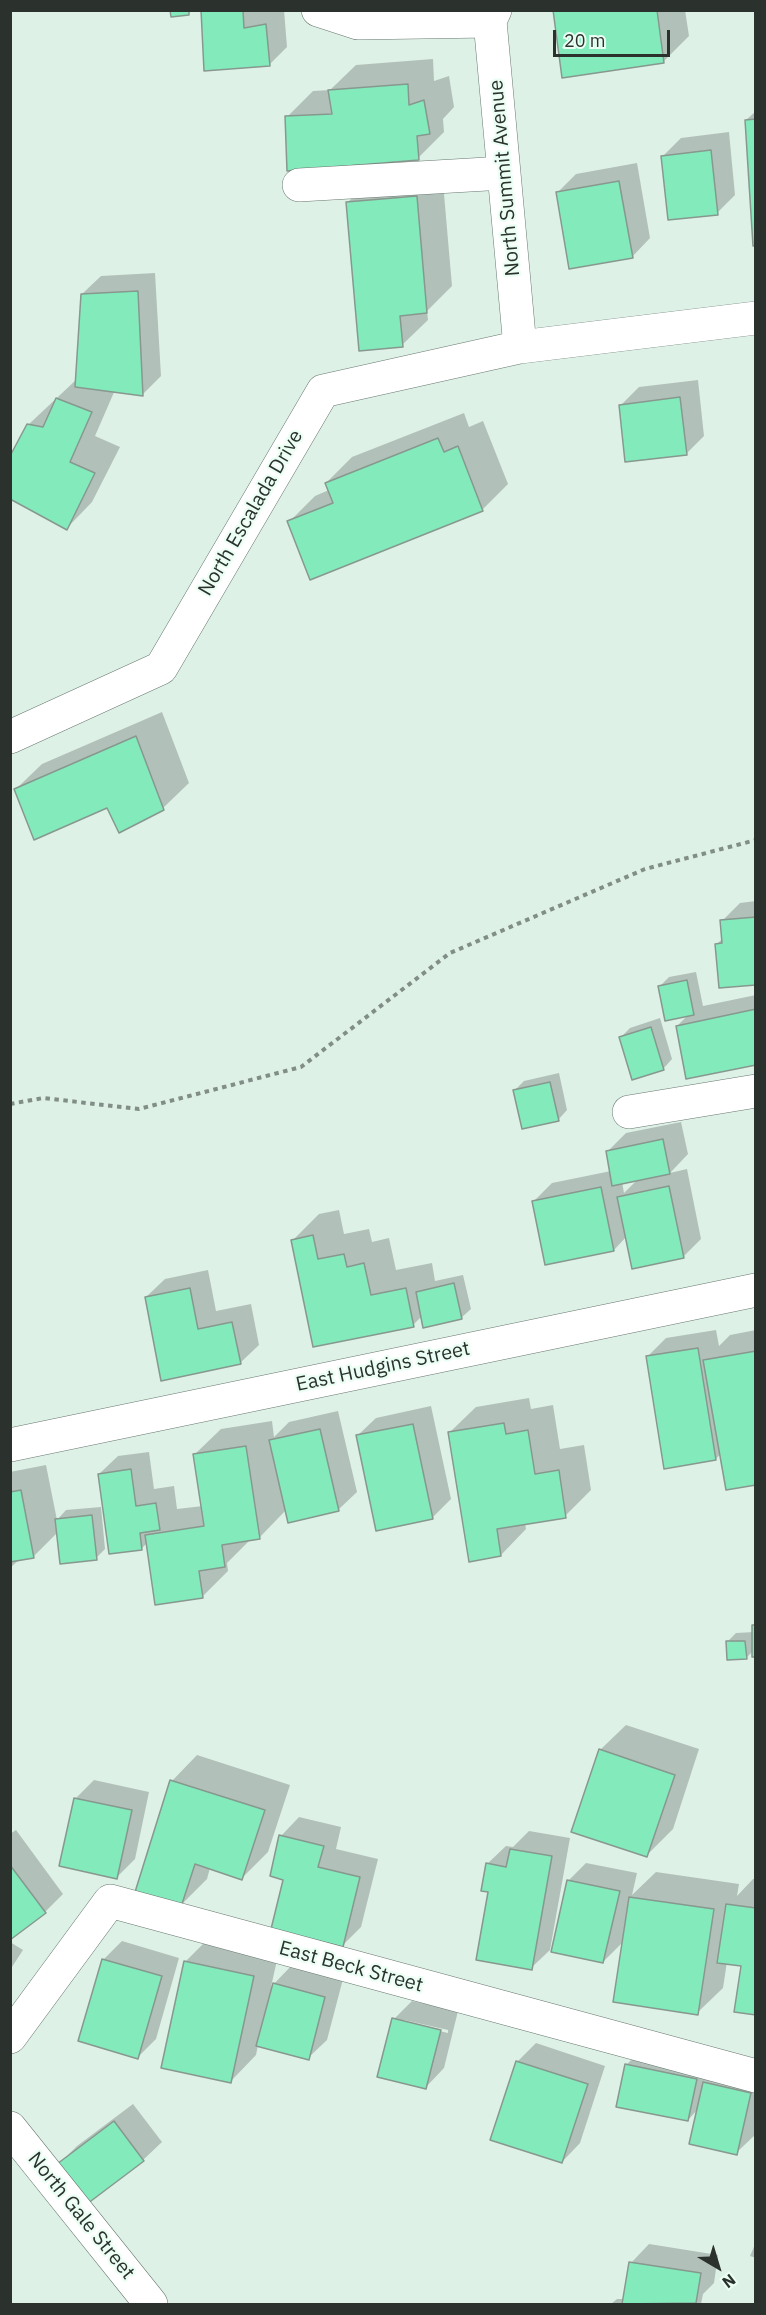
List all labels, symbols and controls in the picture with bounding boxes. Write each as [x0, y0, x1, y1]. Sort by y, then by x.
scale bar [556, 18, 673, 56]
text: 20 m [564, 29, 606, 52]
street label: North Summit Avenue [484, 79, 526, 277]
street label: North Escalada Drive [194, 426, 308, 600]
street label: East Hudgins Street [294, 1337, 472, 1397]
street label: East Beck Street [276, 1936, 426, 1998]
street label: North Gale Street [22, 2148, 140, 2284]
north arrow [688, 2237, 748, 2297]
text: N [718, 2270, 740, 2293]

